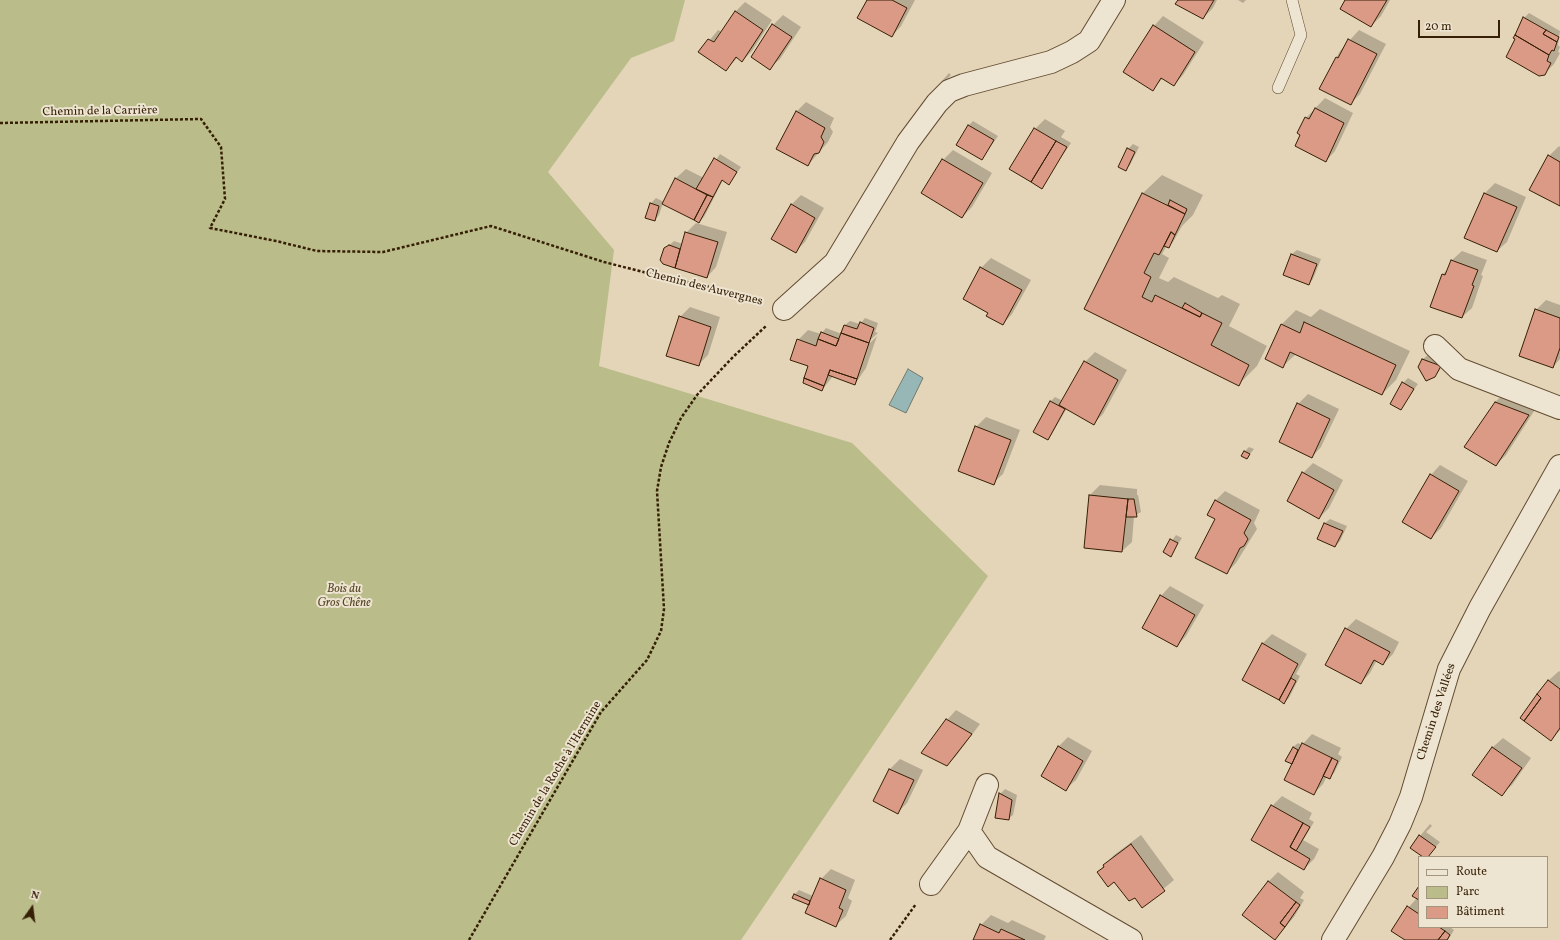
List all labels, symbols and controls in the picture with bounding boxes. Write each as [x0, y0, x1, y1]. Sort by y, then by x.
scale bar [1420, 12, 1502, 38]
text: 20 m [1425, 19, 1452, 35]
street label: Chemin de la Carrière [42, 104, 158, 120]
street label: Chemin des Auvergnes [644, 266, 764, 310]
park label: Bois du Gros Chêne [317, 583, 371, 611]
street label: Chemin des Vallées [1415, 662, 1459, 762]
street label: Chemin de la Roche à l'Hermine [507, 699, 605, 849]
legend [1418, 856, 1548, 928]
text: Route [1456, 864, 1487, 880]
text: Parc [1456, 884, 1479, 900]
north arrow [12, 888, 52, 928]
text: N [29, 888, 41, 904]
text: Bâtiment [1456, 904, 1505, 920]

